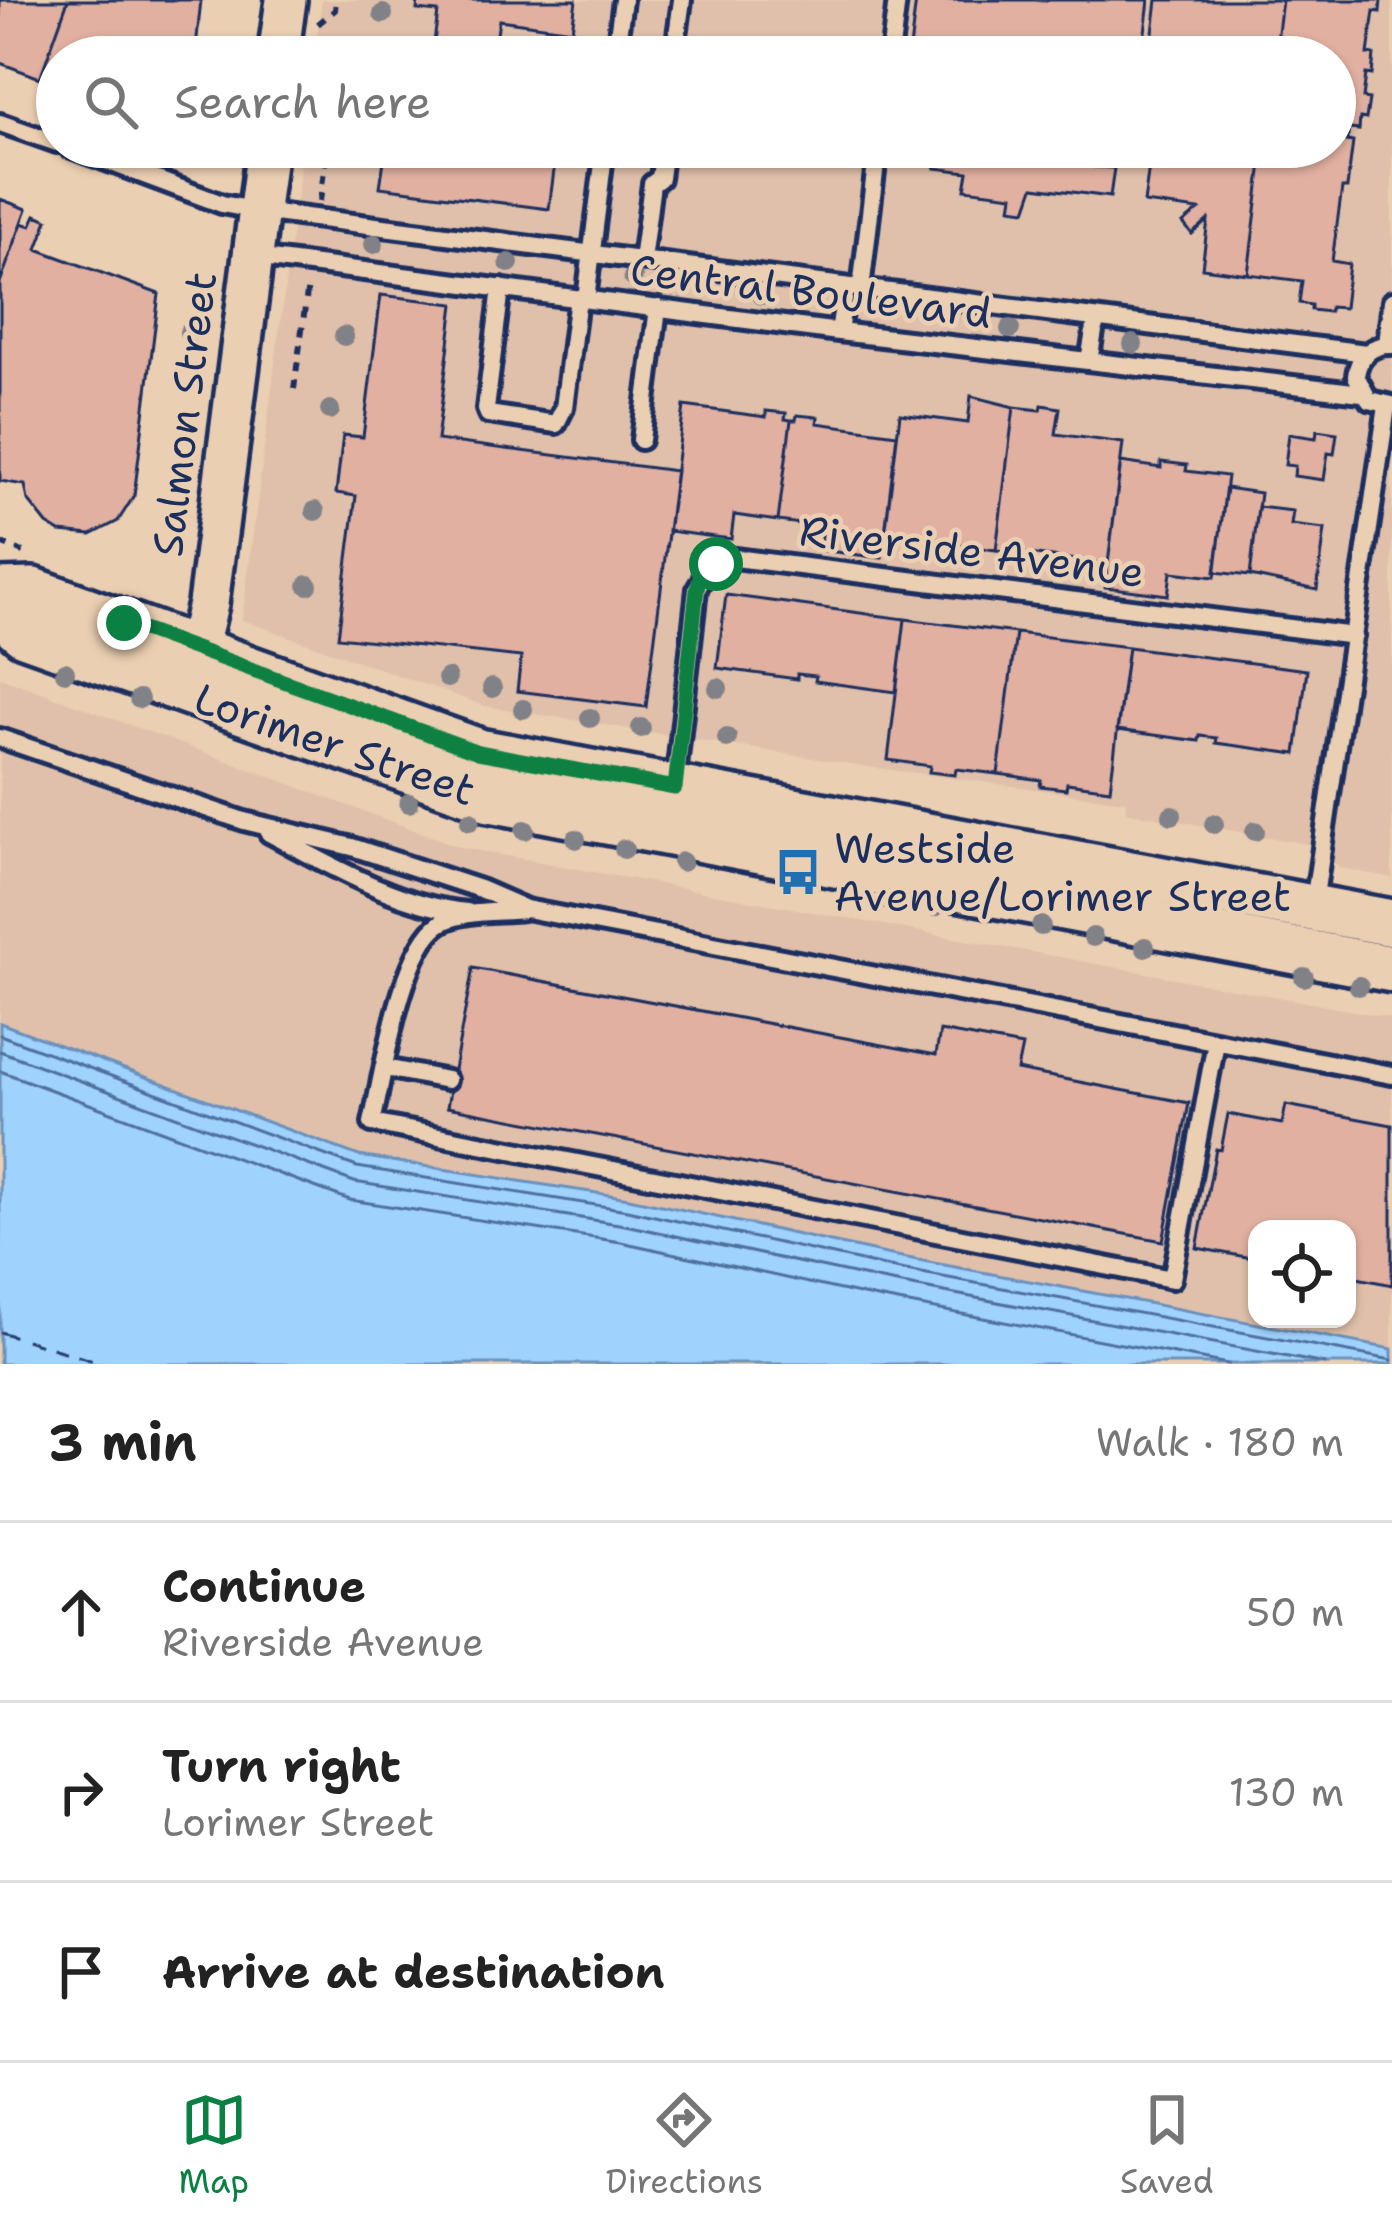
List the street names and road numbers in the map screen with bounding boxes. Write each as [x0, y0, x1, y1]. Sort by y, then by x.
street label: Central Boulevard [627, 241, 995, 341]
street label: Salmon Street [139, 269, 229, 559]
street label: Riverside Avenue [796, 502, 1148, 600]
street label: Lorimer Street [187, 670, 483, 818]

